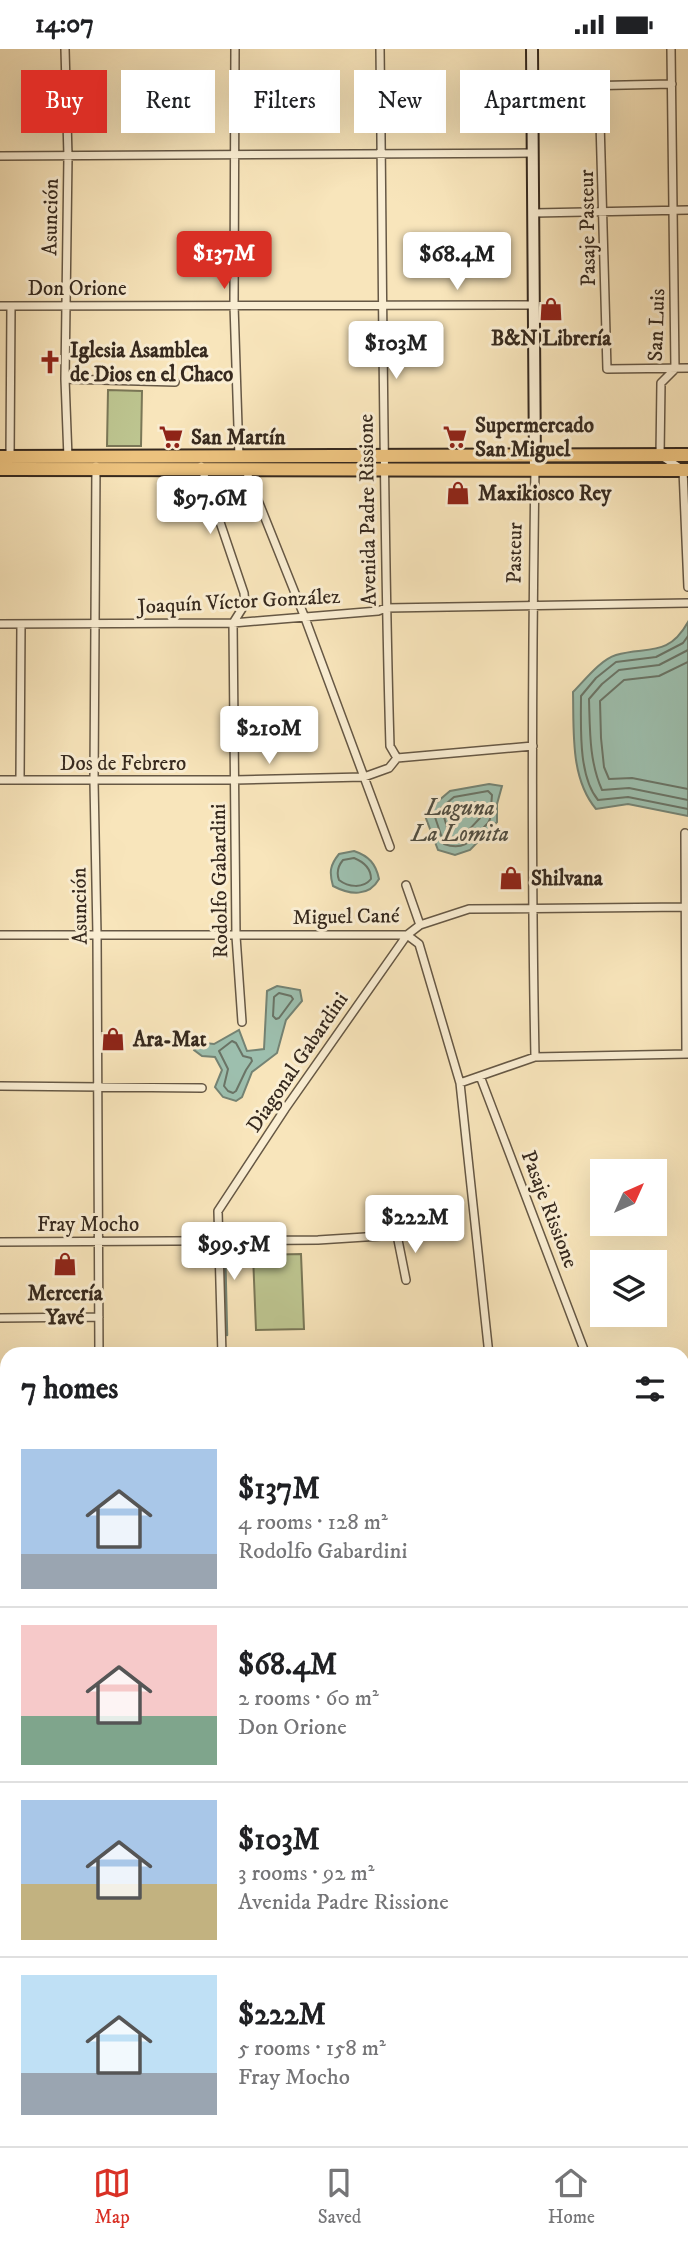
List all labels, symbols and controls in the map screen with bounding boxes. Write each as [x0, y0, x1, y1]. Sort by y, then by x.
text: 14:07 [35, 8, 94, 41]
chip: Buy [21, 70, 107, 133]
chip: Rent [121, 70, 215, 133]
chip: Filters [229, 70, 340, 133]
chip: New [354, 70, 446, 133]
chip: Apartment [460, 70, 610, 133]
street label: Pasaje Pasteur [574, 169, 602, 287]
street label: Asunción [37, 178, 65, 256]
pin: $137M [175, 231, 273, 291]
pin: $68.4M [400, 233, 514, 292]
text: $137M [193, 239, 255, 268]
text: $68.4M [419, 240, 495, 269]
street label: Don Orione [27, 276, 127, 302]
street label: San Luis [643, 288, 671, 362]
shop icon: B&N Librería [537, 295, 565, 323]
pin: $103M [347, 321, 445, 381]
place label: B&N Librería [491, 326, 612, 352]
text: $103M [365, 329, 427, 358]
place label: Iglesia Asamblea de Dios en el Chaco [70, 338, 233, 388]
church icon: Iglesia Asamblea de Dios en el Chaco [36, 348, 64, 376]
street label: Avenida Padre Rissione [353, 413, 383, 606]
place label: Supermercado San Miguel [475, 413, 594, 463]
supermarket icon: San Martín [157, 423, 185, 451]
supermarket icon: Supermercado San Miguel [441, 423, 469, 451]
place label: San Martín [191, 425, 286, 451]
pin: $97.6M [153, 477, 267, 536]
shop icon: Maxikiosco Rey [444, 479, 472, 507]
place label: Maxikiosco Rey [478, 481, 612, 507]
text: $97.6M [173, 484, 247, 513]
street label: Pasteur [501, 522, 529, 584]
street label: Joaquín Víctor González [135, 584, 341, 620]
pin: $210M [220, 707, 318, 766]
text: $210M [236, 714, 302, 743]
street label: Dos de Febrero [60, 751, 186, 777]
water label: Laguna La Lomita [409, 794, 509, 849]
street label: Rodolfo Gabardini [206, 803, 234, 959]
shop icon: Shilvana [497, 864, 525, 892]
place label: Shilvana [531, 866, 604, 892]
street label: Asunción [66, 867, 94, 945]
street label: Miguel Cané [292, 903, 400, 931]
street label: Diagonal Gabardini [241, 988, 354, 1138]
shop icon: Ara-Mat [99, 1025, 127, 1053]
place label: Ara-Mat [132, 1027, 207, 1053]
street label: Pasaje Rissione [515, 1147, 584, 1272]
north arrow [590, 1159, 667, 1235]
map controls [590, 1159, 667, 1327]
pin: $222M [366, 1195, 464, 1255]
text: $222M [381, 1203, 449, 1232]
street label: Fray Mocho [37, 1212, 139, 1238]
pin: $99.5M [177, 1223, 291, 1282]
text: $99.5M [197, 1230, 271, 1259]
shop icon: Mercería Yavé [51, 1250, 79, 1278]
button: layers [590, 1250, 667, 1327]
place label: Mercería Yavé [27, 1281, 104, 1331]
icon: filters [631, 1370, 669, 1408]
text: 7 homes [21, 1371, 118, 1408]
text: $137M [238, 1471, 320, 1508]
icon: home [77, 1477, 161, 1561]
text: 4 rooms · 128 m² [238, 1508, 388, 1537]
text: Rodolfo Gabardini [238, 1537, 407, 1566]
text: $68.4M [238, 1647, 337, 1684]
icon: home [77, 1653, 161, 1737]
text: 2 rooms · 60 m² [238, 1684, 379, 1713]
text: Don Orione [238, 1713, 347, 1742]
text: $103M [238, 1822, 320, 1859]
icon: home [77, 1828, 161, 1912]
text: 3 rooms · 92 m² [238, 1859, 375, 1888]
text: Avenida Padre Rissione [238, 1888, 449, 1917]
text: $222M [238, 1997, 326, 2034]
icon: home [77, 2003, 161, 2087]
text: 5 rooms · 158 m² [238, 2034, 386, 2063]
text: Fray Mocho [238, 2063, 350, 2092]
tab: Map [93, 2164, 131, 2229]
tab: Saved [318, 2164, 361, 2229]
tab: Home [548, 2164, 595, 2229]

